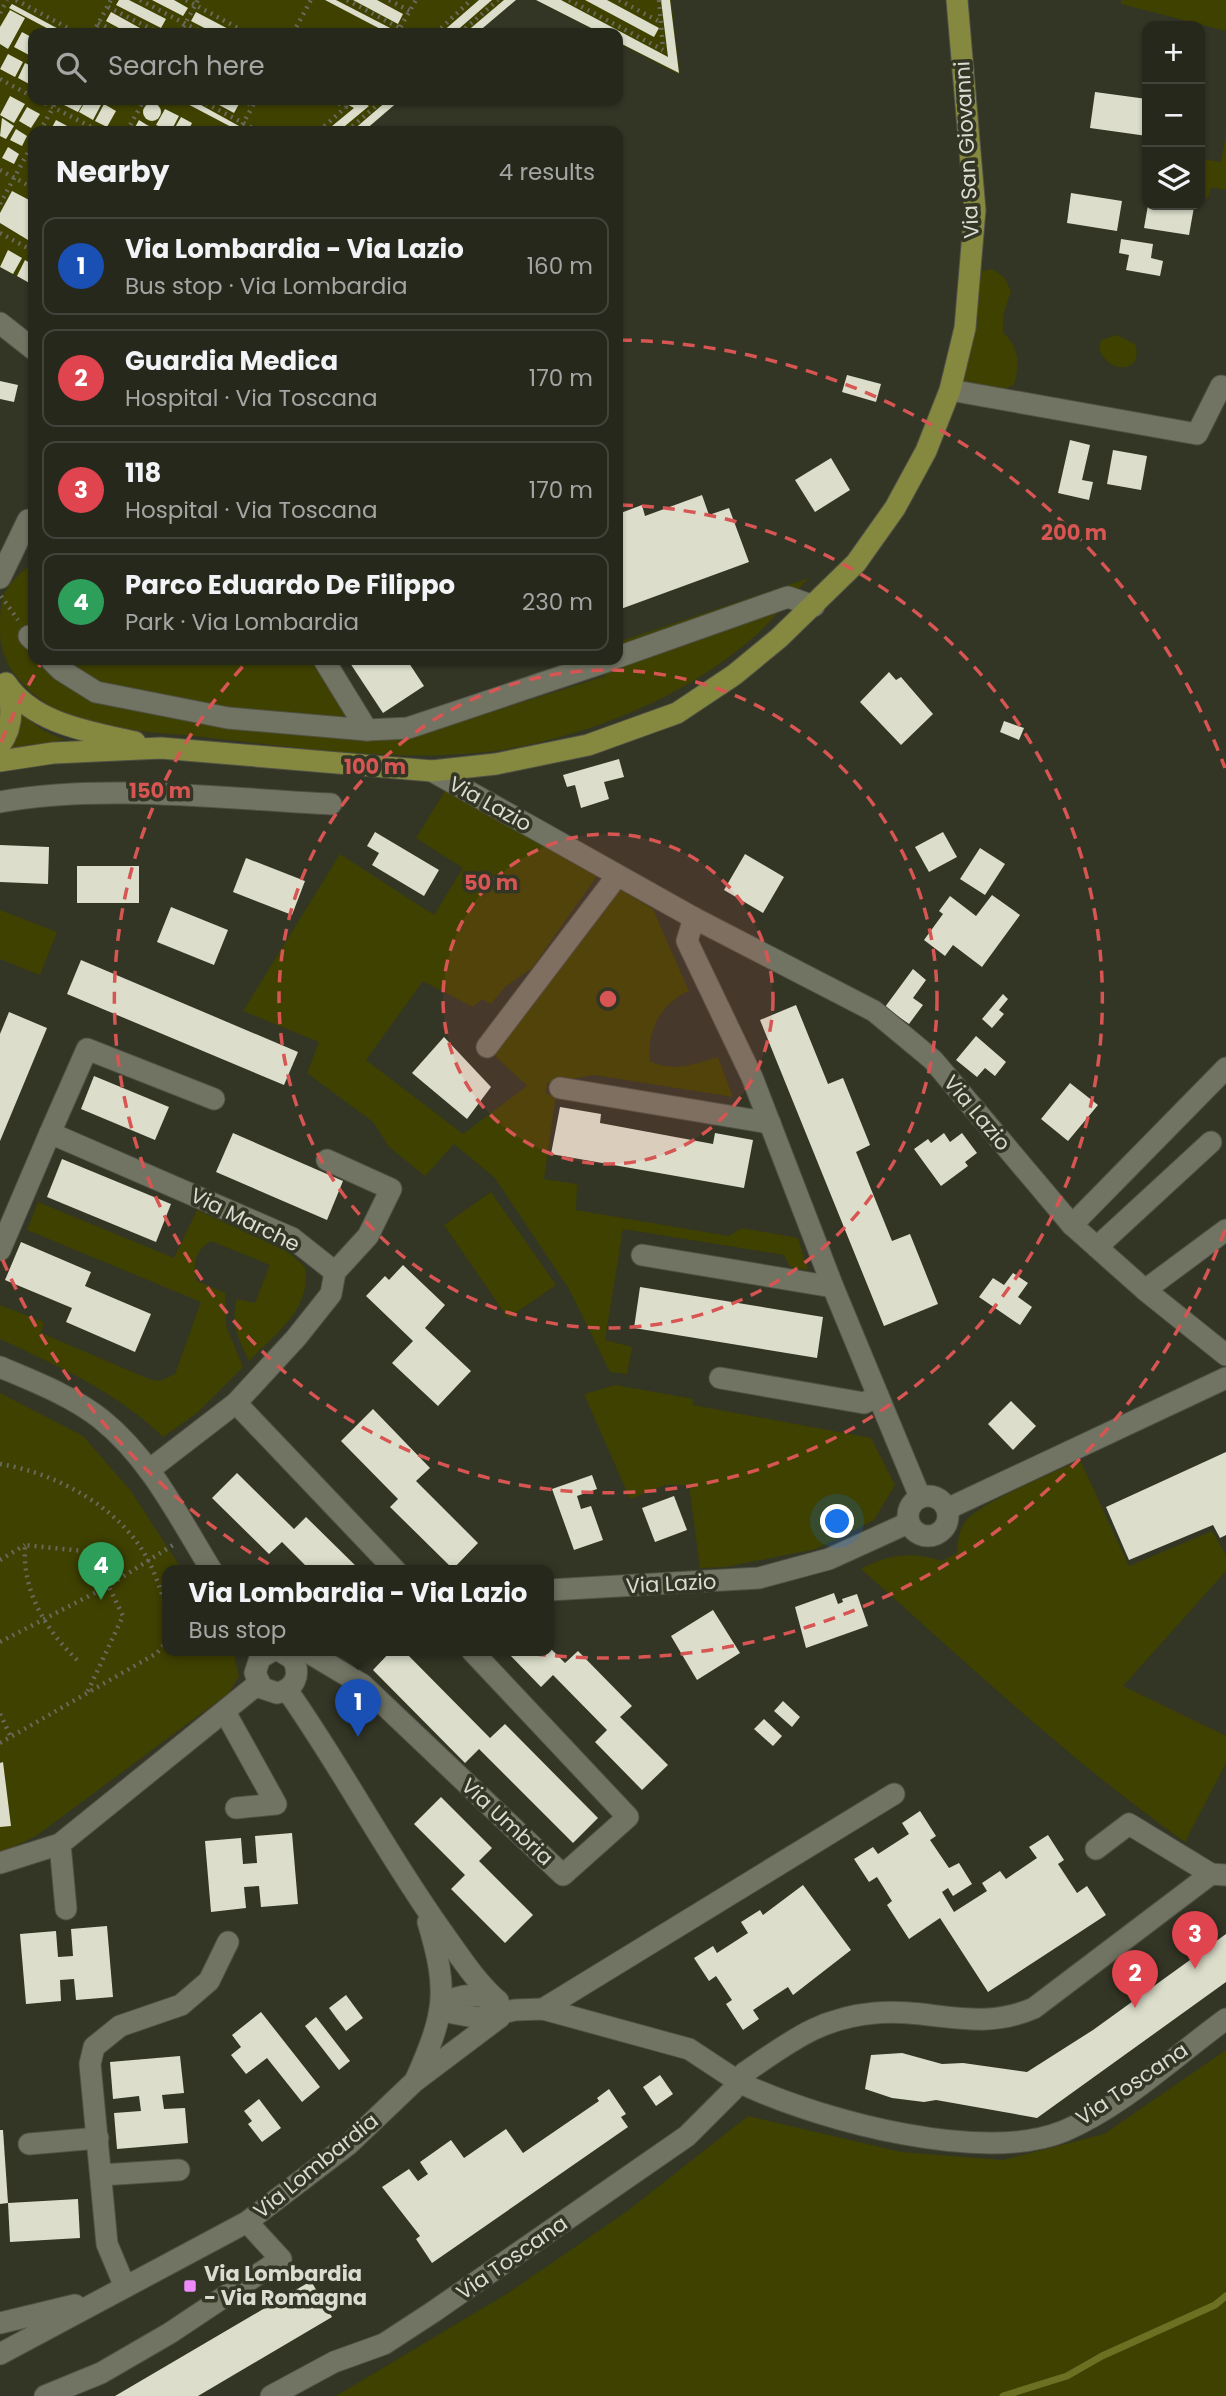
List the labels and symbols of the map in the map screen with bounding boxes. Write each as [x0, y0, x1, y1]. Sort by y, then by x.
street label: Via San Giovanni [947, 61, 986, 240]
text: 200 m [1041, 518, 1107, 547]
text: 100 m [344, 752, 406, 781]
street label: Via Lazio [444, 769, 537, 838]
text: 150 m [129, 776, 191, 805]
text: 50 m [464, 868, 518, 897]
centre of rings [596, 987, 620, 1011]
street label: Via Lazio [937, 1069, 1018, 1157]
street label: Via Marche [186, 1181, 305, 1259]
your location [820, 1504, 854, 1538]
pin: 4 [78, 1542, 124, 1600]
street label: Via Lazio [625, 1567, 717, 1600]
pin: 1 [335, 1679, 381, 1737]
street label: Via Umbria [455, 1771, 560, 1872]
pin: 3 [1172, 1911, 1218, 1969]
pin: 2 [1112, 1950, 1158, 2008]
street label: Via Toscana [1070, 2035, 1194, 2132]
street label: Via Lombardia [247, 2106, 384, 2225]
street label: Via Toscana [450, 2209, 573, 2307]
place label: Via Lombardia - Via Romagna [204, 2259, 367, 2312]
marker: Via Lombardia - Via Romagna [182, 2278, 198, 2294]

